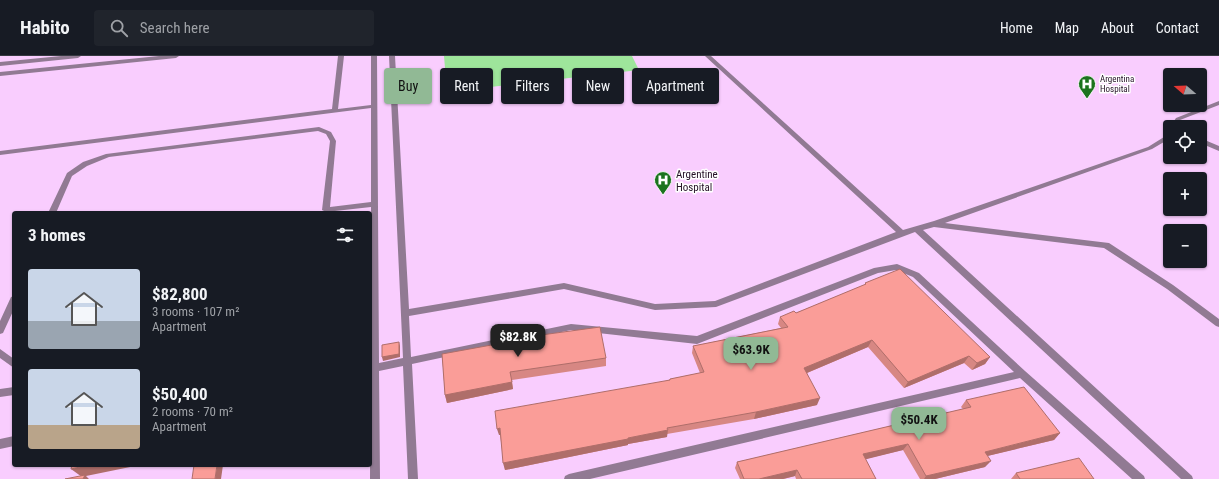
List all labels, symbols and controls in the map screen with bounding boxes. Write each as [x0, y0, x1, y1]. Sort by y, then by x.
search box [94, 10, 374, 46]
text: Habito [20, 16, 70, 39]
icon: search [108, 17, 130, 39]
text: Search here [140, 19, 210, 37]
text: Home [1000, 20, 1033, 36]
text: Map [1055, 20, 1079, 36]
text: About [1101, 20, 1134, 36]
text: Contact [1156, 20, 1199, 36]
chip: Buy [384, 68, 432, 104]
chip: Rent [440, 68, 493, 104]
chip: Filters [501, 68, 564, 104]
chip: New [572, 68, 624, 104]
chip: Apartment [632, 68, 719, 104]
north arrow [1163, 68, 1207, 112]
map controls [1163, 68, 1207, 268]
hospital icon: Argentina Hospital [1077, 74, 1097, 99]
place label: Argentina Hospital [1100, 74, 1134, 94]
button: locate [1163, 120, 1207, 164]
place label: Argentine Hospital [676, 168, 718, 194]
hospital icon: Argentine Hospital [653, 170, 673, 195]
button: + [1163, 172, 1207, 216]
icon: filters [334, 224, 356, 246]
button: − [1163, 224, 1207, 268]
text: 3 homes [28, 225, 86, 245]
text: $82,800 [152, 284, 208, 304]
icon: home [60, 285, 108, 333]
text: 3 rooms · 107 m² [152, 304, 239, 319]
text: Apartment [152, 319, 206, 334]
pin: $82.8K [485, 324, 551, 358]
text: $82.8K [499, 329, 537, 344]
pin: $63.9K [718, 337, 784, 371]
text: $63.9K [732, 342, 770, 357]
text: $50,400 [152, 384, 208, 404]
icon: home [60, 385, 108, 433]
text: 2 rooms · 70 m² [152, 404, 233, 419]
pin: $50.4K [886, 407, 952, 441]
text: $50.4K [900, 412, 938, 427]
text: Apartment [152, 419, 206, 434]

